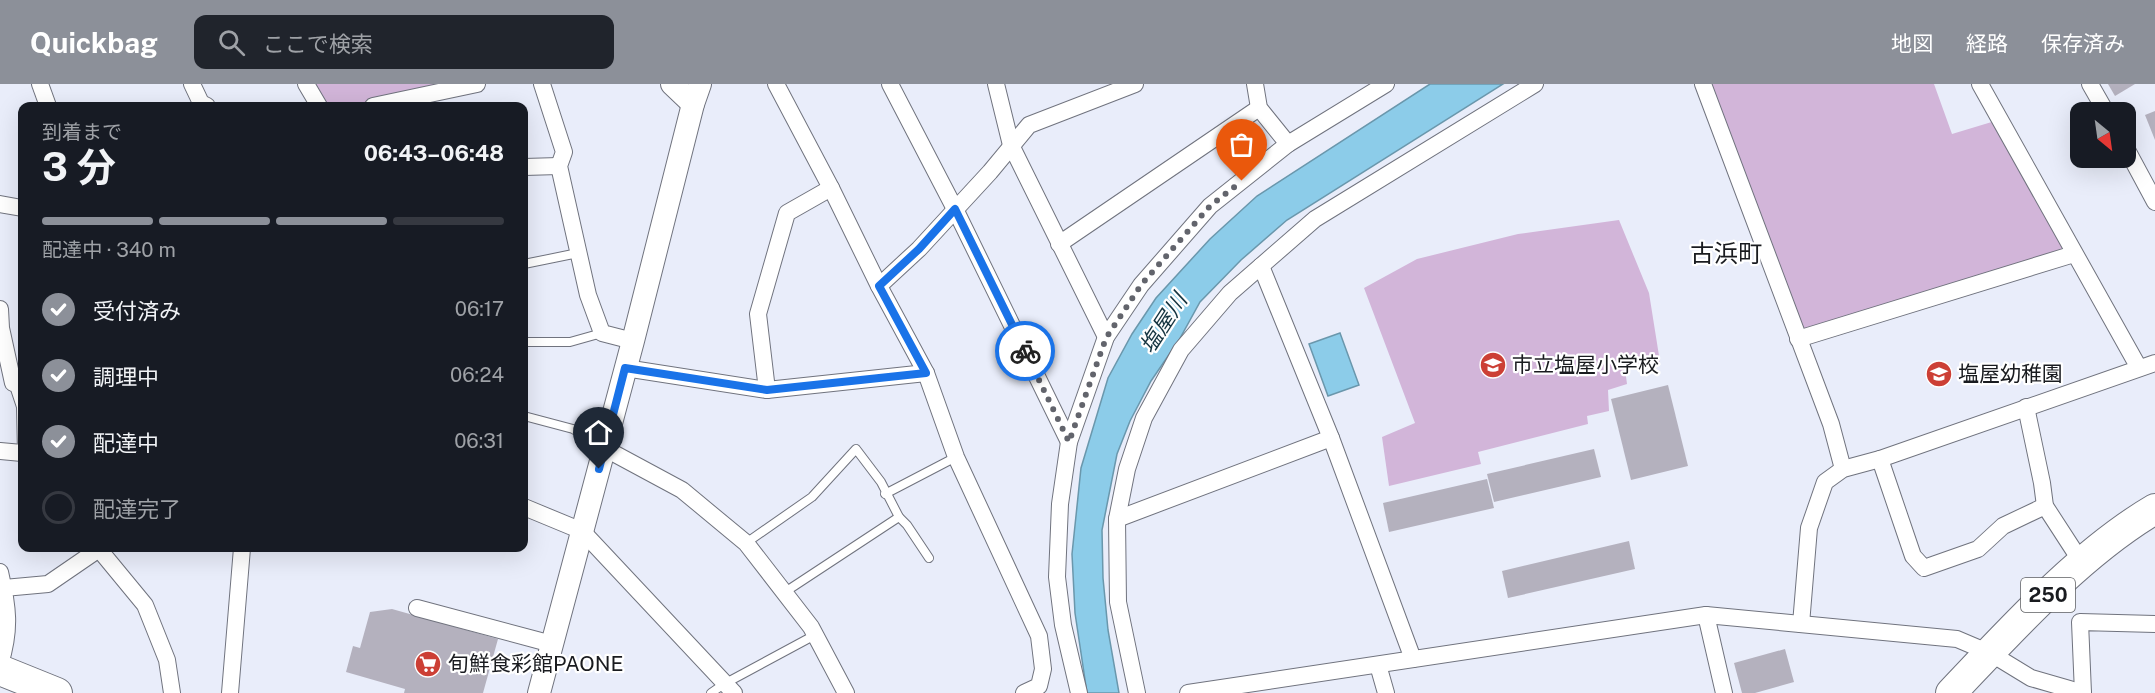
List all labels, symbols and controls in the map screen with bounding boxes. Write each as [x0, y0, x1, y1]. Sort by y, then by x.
search box [194, 15, 614, 69]
text: Quickbag [30, 26, 158, 59]
icon: search [215, 26, 248, 59]
text: ここで検索 [263, 31, 373, 57]
text: 地図 [1891, 31, 1933, 56]
text: 経路 [1966, 31, 2008, 56]
text: 保存済み [2041, 31, 2125, 56]
north arrow [2070, 102, 2136, 168]
map controls [2070, 102, 2136, 168]
pin [1216, 119, 1267, 181]
text: 到着まで [42, 120, 122, 144]
icon: bag [1225, 128, 1258, 161]
text: 06:43–06:48 [364, 140, 504, 166]
text: 3 分 [42, 144, 116, 190]
text: 配達中 · 340 m [42, 238, 176, 262]
district label: 古浜町 [1690, 239, 1762, 267]
water label: 塩屋川 [1134, 287, 1193, 358]
icon: check [42, 293, 75, 326]
text: 06:17 [455, 297, 504, 321]
text: 受付済み [93, 298, 181, 324]
courier [995, 321, 1055, 381]
icon: bike [1009, 335, 1042, 368]
school or university icon: 市立塩屋小学校 [1478, 350, 1508, 380]
place label: 市立塩屋小学校 [1512, 352, 1659, 377]
icon: check [42, 359, 75, 392]
school or university icon: 塩屋幼稚園 [1924, 359, 1954, 389]
place label: 塩屋幼稚園 [1958, 361, 2063, 386]
text: 06:24 [450, 363, 504, 387]
text: 調理中 [93, 364, 159, 390]
pin [573, 407, 624, 469]
icon: home [582, 416, 615, 449]
icon: check [42, 425, 75, 458]
text: 06:31 [454, 429, 504, 453]
text: 配達中 [93, 430, 159, 456]
text: 配達完了 [93, 496, 181, 522]
road number: 250 [2021, 578, 2075, 612]
supermarket icon: 旬鮮食彩館PAONE [413, 649, 443, 679]
place label: 旬鮮食彩館PAONE [448, 651, 624, 676]

